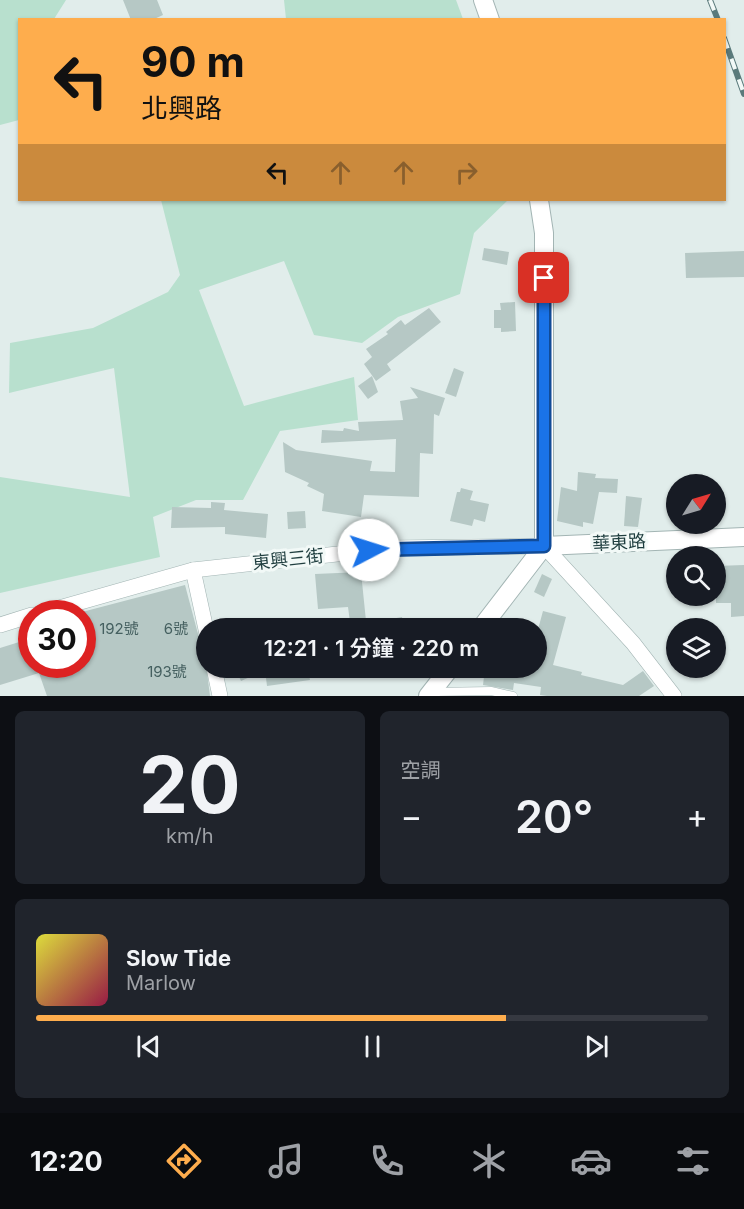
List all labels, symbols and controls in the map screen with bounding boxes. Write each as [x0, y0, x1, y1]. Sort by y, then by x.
text: 90 m [141, 36, 245, 87]
icon: left [42, 42, 120, 120]
text: 北興路 [141, 92, 222, 125]
icon: left [261, 156, 294, 189]
icon: ahead [324, 156, 357, 189]
icon: ahead [387, 156, 420, 189]
icon: right [450, 156, 483, 189]
pin [518, 252, 569, 303]
icon: arrive [527, 261, 560, 294]
north arrow [666, 474, 726, 534]
map controls [666, 474, 726, 678]
position arrow [337, 518, 401, 582]
street label: 華東路 [591, 530, 647, 554]
street label: 東興三街 [251, 545, 325, 573]
button: search [666, 546, 726, 606]
speed limit sign: 30 [18, 600, 96, 678]
button: layers [666, 618, 726, 678]
house number: 192號 [99, 619, 139, 638]
house number: 6號 [164, 619, 188, 638]
text: 12:21 · 1 分鐘 · 220 m [264, 635, 479, 661]
house number: 193號 [147, 662, 187, 681]
text: 20 [139, 737, 241, 832]
text: 空調 [401, 758, 441, 782]
text: 20° [515, 789, 593, 844]
text: − [401, 796, 422, 836]
text: + [686, 796, 708, 836]
text: km/h [166, 824, 214, 848]
text: Slow Tide [126, 945, 231, 971]
text: Marlow [126, 971, 196, 995]
icon: previous [132, 1030, 165, 1063]
icon: pause [356, 1030, 389, 1063]
icon: next [580, 1030, 613, 1063]
icon: directions [163, 1140, 205, 1182]
icon: music [265, 1140, 307, 1182]
icon: phone [366, 1140, 408, 1182]
icon: climate [468, 1140, 510, 1182]
icon: car [570, 1140, 612, 1182]
icon: filters [672, 1140, 714, 1182]
text: 12:20 [30, 1145, 103, 1178]

